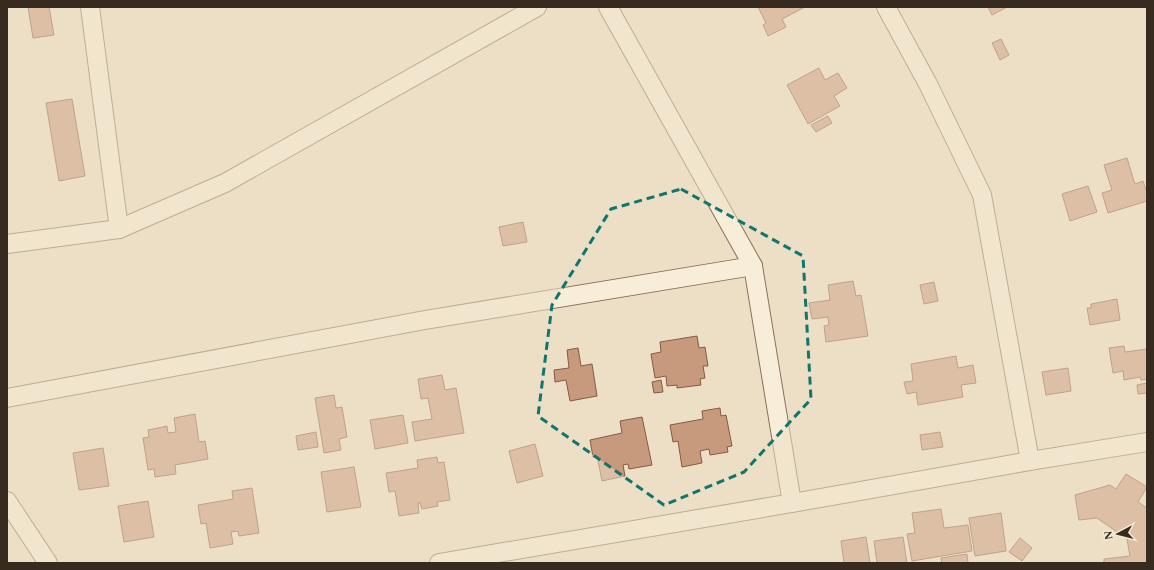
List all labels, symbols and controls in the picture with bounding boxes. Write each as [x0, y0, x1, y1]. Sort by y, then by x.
north arrow [1098, 514, 1138, 554]
text: N [1100, 530, 1118, 541]

